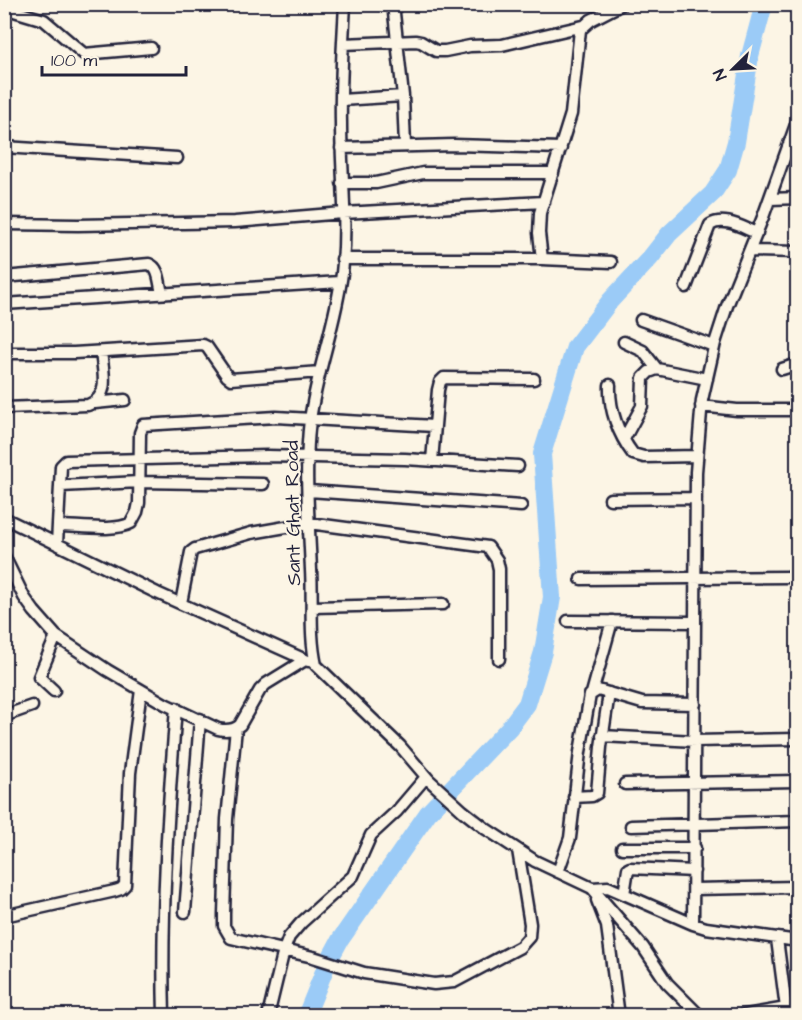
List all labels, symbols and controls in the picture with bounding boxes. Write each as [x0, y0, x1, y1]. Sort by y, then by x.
scale bar [42, 39, 186, 77]
north arrow [703, 39, 763, 99]
text: 100 m [51, 48, 97, 73]
text: N [708, 66, 732, 84]
street label: Sant Ghat Road [278, 440, 308, 586]

